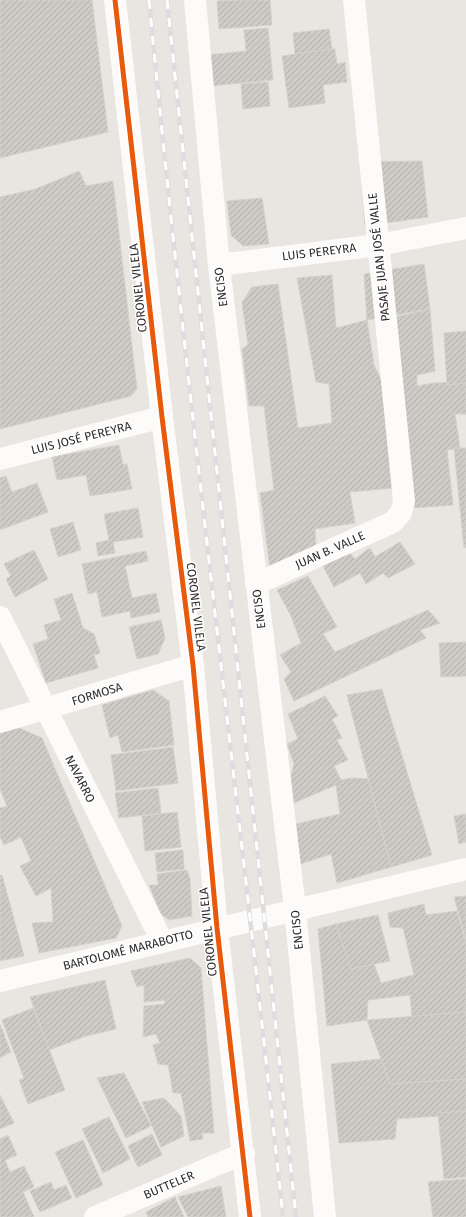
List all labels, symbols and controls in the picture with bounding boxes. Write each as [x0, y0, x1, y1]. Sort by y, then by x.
street label: PASAJE JUAN JOSÉ VALLE [364, 192, 393, 322]
street label: LUIS PEREYRA [281, 240, 357, 263]
street label: CORONEL VILELA [126, 243, 150, 333]
street label: ENCISO [212, 266, 230, 308]
street label: LUIS JOSÉ PEREYRA [29, 418, 133, 457]
street label: JUAN B. VALLE [293, 528, 367, 572]
street label: CORONEL VILELA [184, 562, 208, 652]
street label: ENCISO [250, 588, 268, 630]
street label: FORMOSA [70, 680, 124, 708]
street label: NAVARRO [62, 753, 98, 805]
street label: CORONEL VILELA [196, 887, 220, 977]
street label: ENCISO [288, 910, 306, 950]
street label: BARTOLOMÉ MARABOTTO [61, 926, 195, 973]
street label: BUTTELER [142, 1168, 196, 1202]

